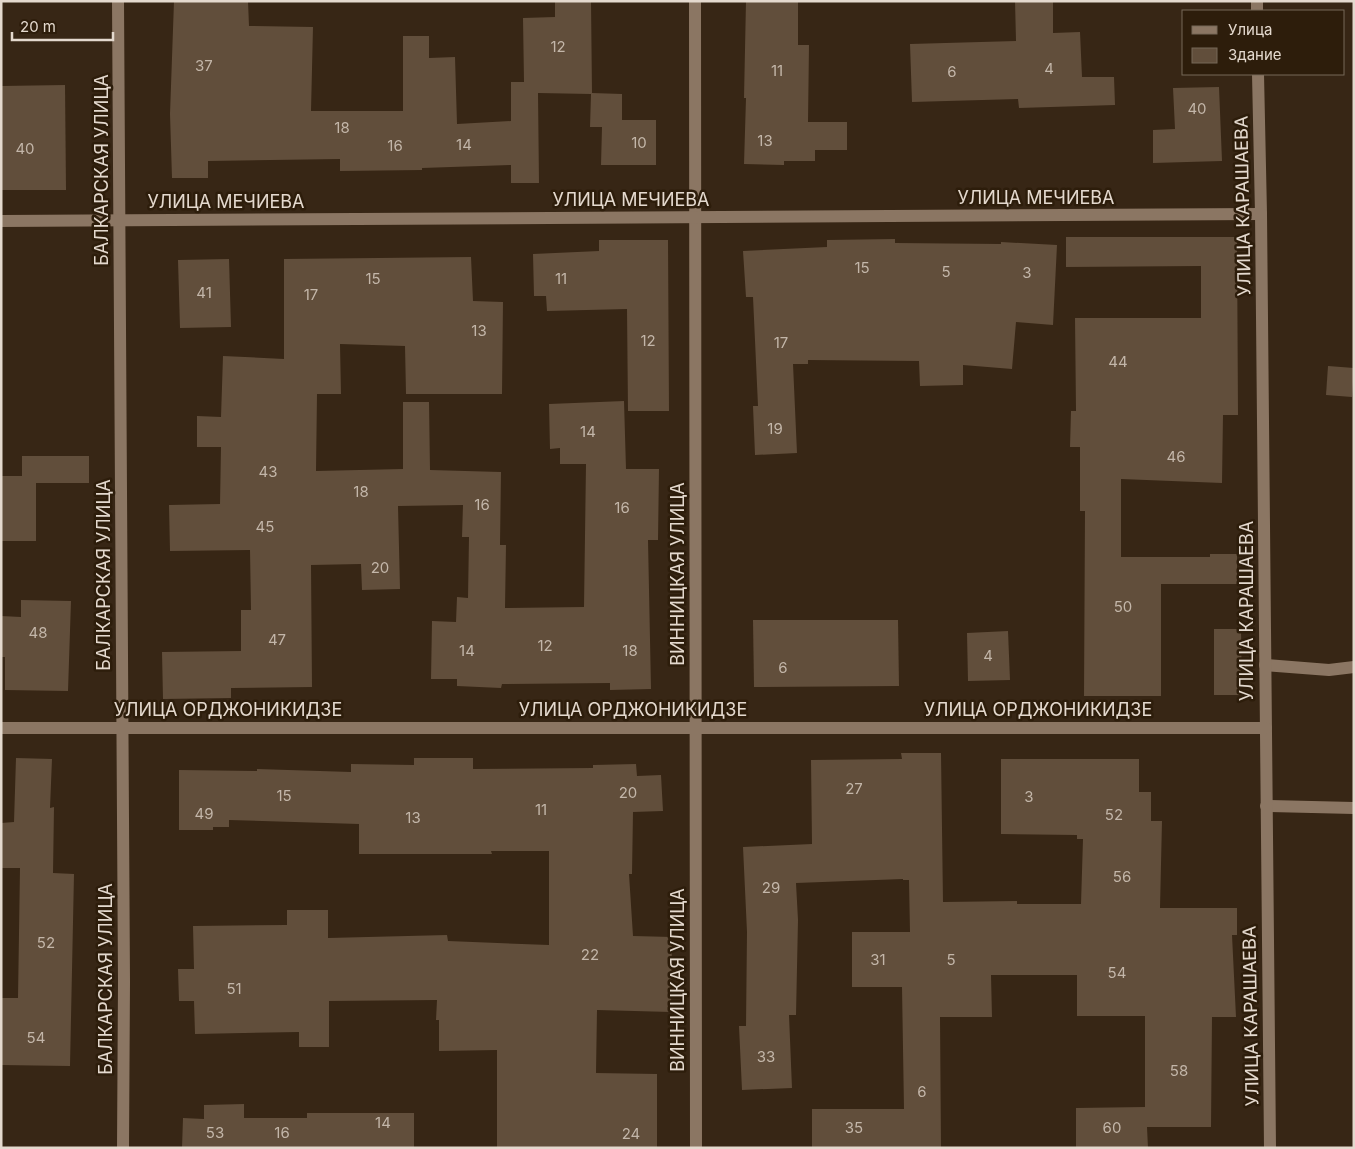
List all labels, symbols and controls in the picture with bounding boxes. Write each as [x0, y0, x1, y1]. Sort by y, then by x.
scale bar [12, 10, 114, 42]
legend [1182, 10, 1345, 75]
text: 20 m [20, 17, 56, 36]
text: Улица [1228, 20, 1272, 39]
house number: 12 [550, 37, 566, 56]
text: Здание [1228, 45, 1282, 64]
house number: 37 [195, 56, 213, 75]
house number: 4 [1044, 59, 1054, 78]
house number: 11 [771, 61, 783, 80]
house number: 6 [947, 62, 957, 81]
street label: БАЛКАРСКАЯ УЛИЦА [91, 74, 112, 266]
house number: 40 [1187, 99, 1207, 118]
street label: УЛИЦА КАРАШАЕВА [1230, 116, 1255, 296]
house number: 18 [334, 118, 350, 137]
house number: 13 [757, 131, 773, 150]
house number: 10 [631, 133, 647, 152]
house number: 14 [456, 135, 472, 154]
house number: 16 [387, 136, 403, 155]
house number: 40 [15, 139, 35, 158]
street label: УЛИЦА МЕЧИЕВА [957, 187, 1115, 208]
street label: УЛИЦА МЕЧИЕВА [552, 189, 710, 210]
street label: УЛИЦА МЕЧИЕВА [147, 191, 305, 212]
house number: 15 [854, 258, 870, 277]
house number: 5 [941, 262, 951, 281]
house number: 3 [1022, 263, 1032, 282]
house number: 15 [365, 269, 381, 288]
house number: 11 [555, 269, 567, 288]
house number: 41 [196, 283, 212, 302]
house number: 17 [304, 285, 318, 304]
house number: 13 [471, 321, 487, 340]
house number: 12 [640, 331, 656, 350]
house number: 17 [774, 333, 788, 352]
house number: 44 [1108, 352, 1128, 371]
house number: 19 [767, 419, 783, 438]
house number: 14 [580, 422, 596, 441]
house number: 46 [1167, 447, 1186, 466]
house number: 43 [259, 462, 277, 481]
street label: БАЛКАРСКАЯ УЛИЦА [93, 479, 114, 671]
house number: 18 [353, 482, 369, 501]
street label: ВИННИЦКАЯ УЛИЦА [667, 482, 688, 666]
house number: 16 [474, 495, 490, 514]
house number: 16 [614, 498, 630, 517]
house number: 45 [256, 517, 274, 536]
street label: УЛИЦА КАРАШАЕВА [1236, 521, 1257, 701]
house number: 20 [371, 558, 389, 577]
house number: 50 [1114, 597, 1132, 616]
house number: 48 [29, 623, 47, 642]
house number: 47 [268, 630, 286, 649]
house number: 12 [537, 636, 553, 655]
house number: 14 [459, 641, 475, 660]
house number: 18 [622, 641, 638, 660]
house number: 4 [983, 646, 993, 665]
house number: 6 [778, 658, 788, 677]
street label: УЛИЦА ОРДЖОНИКИДЗЕ [114, 699, 342, 720]
street label: УЛИЦА ОРДЖОНИКИДЗЕ [519, 699, 747, 720]
street label: УЛИЦА ОРДЖОНИКИДЗЕ [924, 699, 1152, 720]
house number: 27 [845, 779, 863, 798]
house number: 20 [619, 783, 637, 802]
house number: 15 [276, 786, 292, 805]
house number: 3 [1024, 787, 1034, 806]
house number: 11 [535, 800, 547, 819]
house number: 49 [195, 804, 214, 823]
house number: 52 [1105, 805, 1123, 824]
house number: 13 [405, 808, 421, 827]
house number: 56 [1113, 867, 1131, 886]
house number: 29 [762, 878, 780, 897]
street label: БАЛКАРСКАЯ УЛИЦА [95, 883, 116, 1075]
street label: ВИННИЦКАЯ УЛИЦА [667, 888, 688, 1072]
street label: УЛИЦА КАРАШАЕВА [1238, 926, 1263, 1106]
house number: 52 [37, 933, 55, 952]
house number: 22 [581, 945, 599, 964]
house number: 31 [870, 950, 886, 969]
house number: 5 [946, 950, 956, 969]
house number: 54 [1108, 963, 1126, 982]
house number: 51 [226, 979, 242, 998]
house number: 54 [27, 1028, 45, 1047]
house number: 33 [757, 1047, 775, 1066]
house number: 58 [1170, 1061, 1188, 1080]
house number: 6 [917, 1082, 927, 1101]
house number: 14 [375, 1113, 391, 1132]
house number: 35 [845, 1118, 863, 1137]
house number: 60 [1103, 1118, 1121, 1137]
house number: 53 [206, 1123, 224, 1142]
house number: 16 [274, 1123, 290, 1142]
house number: 24 [622, 1124, 640, 1143]

